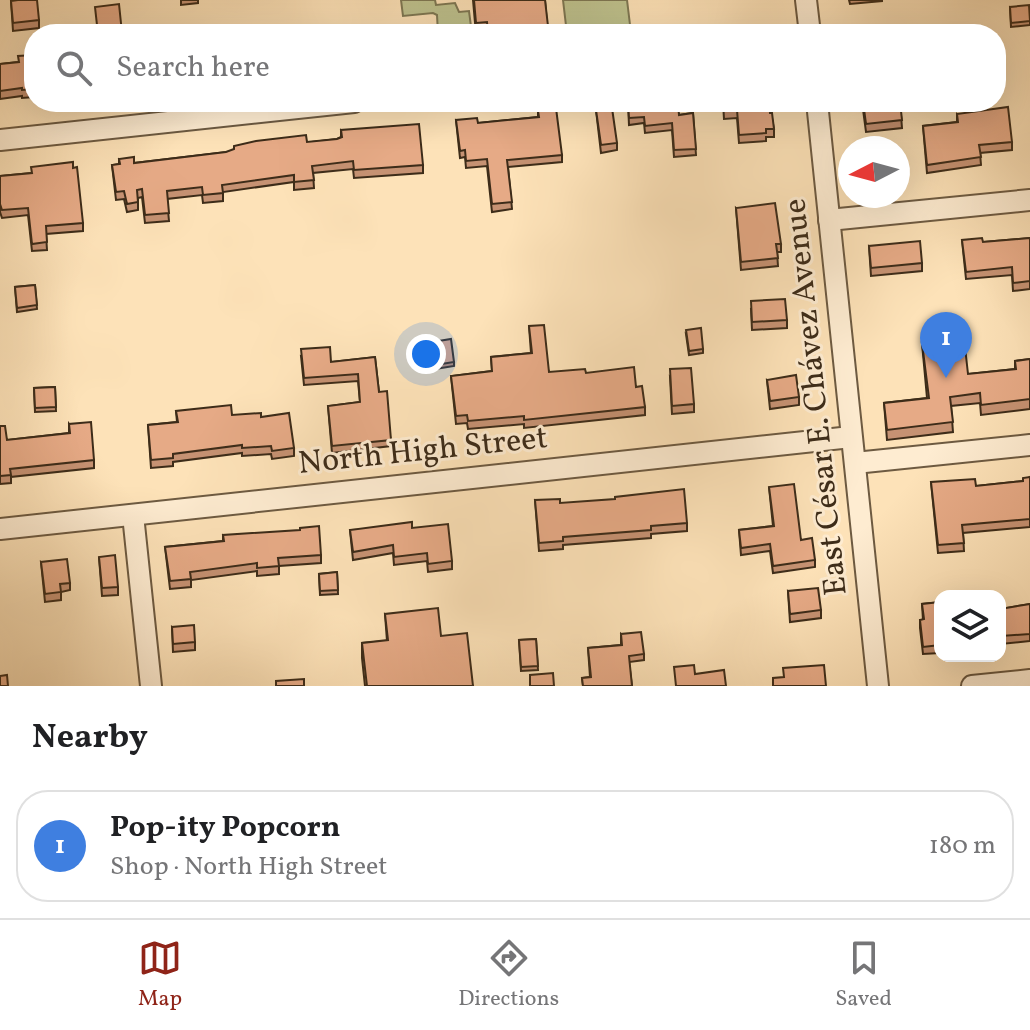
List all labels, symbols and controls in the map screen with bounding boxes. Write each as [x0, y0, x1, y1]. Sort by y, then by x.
search box [24, 24, 1006, 112]
icon: search [52, 46, 96, 90]
text: Search here [116, 47, 270, 89]
north arrow [838, 136, 910, 208]
street label: East César E. Chávez Avenue [774, 196, 860, 598]
pin: 1 [920, 312, 972, 378]
your location [406, 334, 446, 374]
street label: North High Street [296, 417, 550, 487]
map controls [934, 590, 1006, 662]
button: layers [934, 590, 1006, 662]
text: Nearby [32, 715, 148, 762]
text: Pop-ity Popcorn [110, 807, 341, 849]
text: 1 [55, 828, 65, 864]
text: 180 m [929, 828, 996, 864]
text: Shop · North High Street [110, 849, 387, 885]
tab: Map [138, 936, 182, 1015]
tab: Directions [458, 936, 559, 1015]
tab: Saved [835, 936, 892, 1015]

